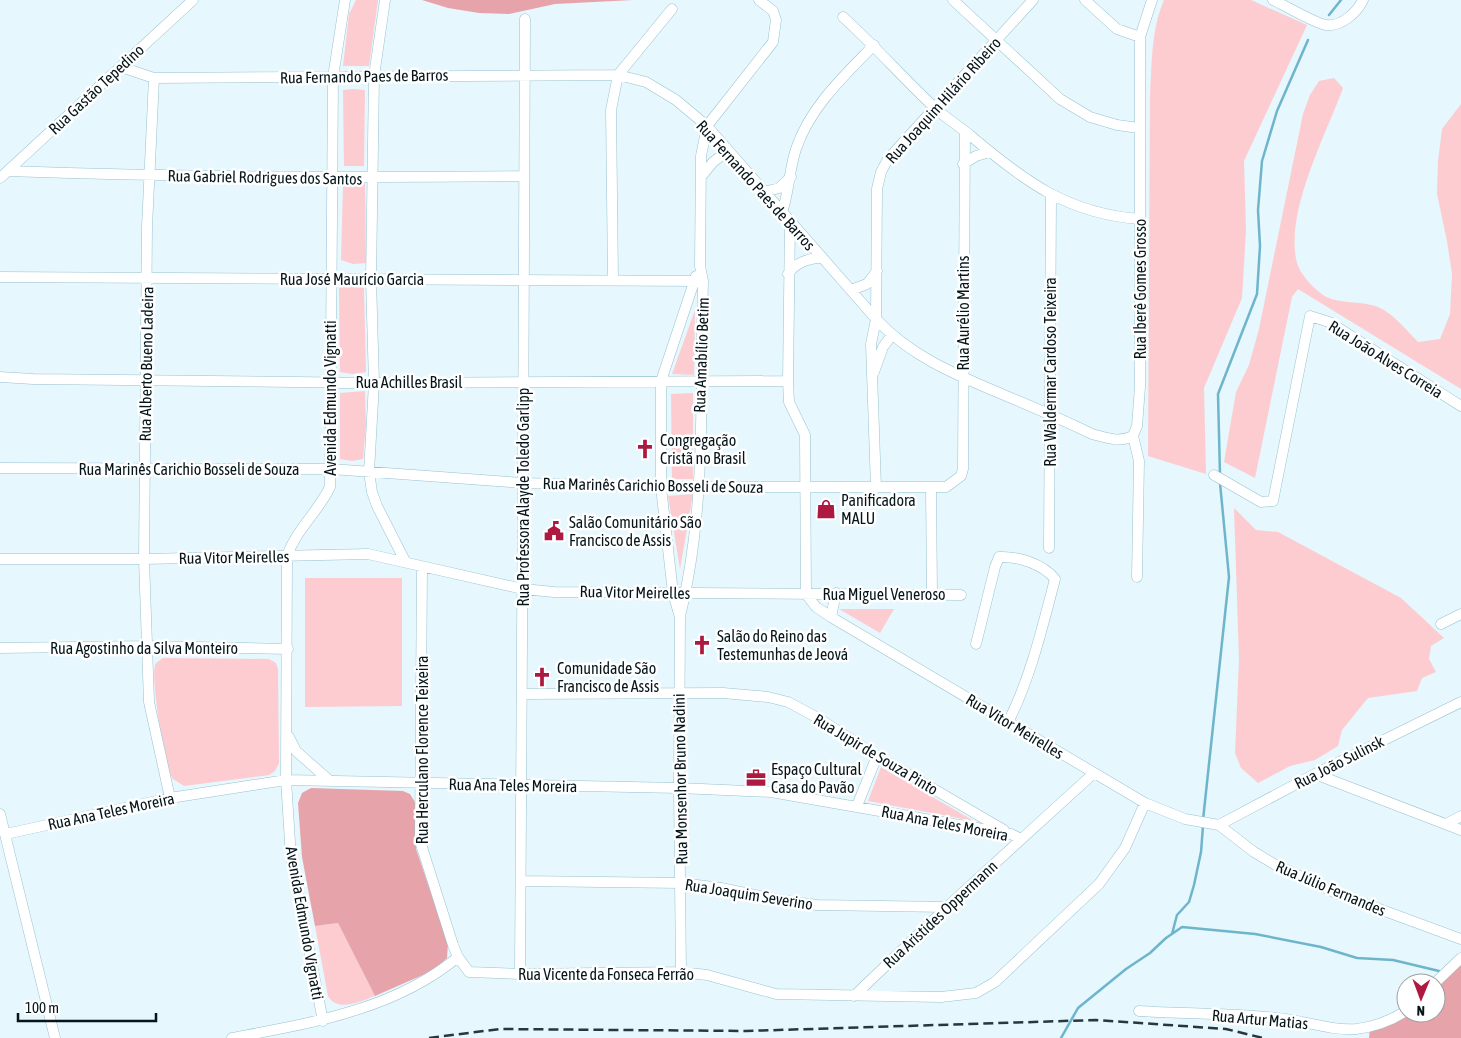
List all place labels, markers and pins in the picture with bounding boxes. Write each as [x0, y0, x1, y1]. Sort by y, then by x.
place label: Congregação Cristã no Brasil [660, 431, 747, 467]
church icon: Congregação Cristã no Brasil [634, 438, 656, 460]
place label: Panificadora MALU [841, 491, 916, 527]
shop icon: Panificadora MALU [815, 498, 837, 520]
place label: Salão Comunitário São Francisco de Assis [569, 513, 702, 549]
public building icon: Salão Comunitário São Francisco de Assis [543, 520, 565, 542]
place label: Salão do Reino das Testemunhas de Jeová [717, 627, 848, 663]
church icon: Salão do Reino das Testemunhas de Jeová [691, 634, 713, 656]
place label: Comunidade São Francisco de Assis [557, 659, 659, 695]
church icon: Comunidade São Francisco de Assis [531, 666, 553, 688]
place label: Espaço Cultural Casa do Pavão [771, 760, 862, 796]
office icon: Espaço Cultural Casa do Pavão [745, 767, 767, 789]

